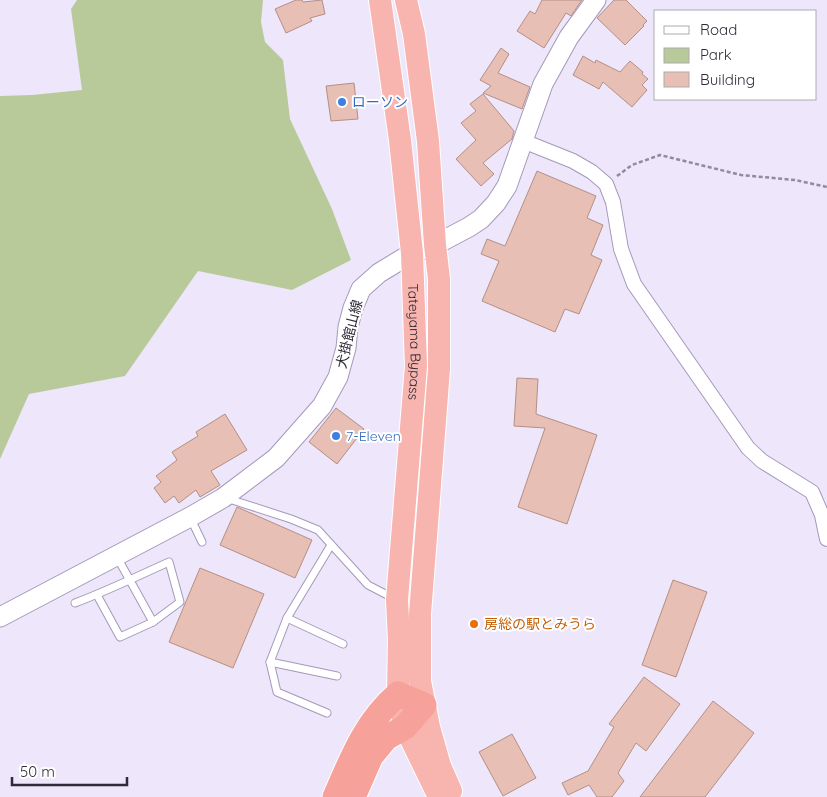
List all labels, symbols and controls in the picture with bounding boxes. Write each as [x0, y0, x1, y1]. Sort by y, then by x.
legend [654, 10, 817, 100]
text: Road [700, 20, 737, 39]
text: Park [700, 45, 732, 64]
text: Building [700, 70, 755, 89]
place label: ローソン [352, 93, 408, 111]
marker: ローソン [336, 96, 348, 108]
street label: Tateyama Bypass [404, 283, 425, 401]
street label: 犬掛館山線 [332, 298, 366, 370]
place label: 7-Eleven [346, 427, 401, 445]
marker: 7-Eleven [330, 430, 342, 442]
place label: 房総の駅とみうら [484, 615, 596, 633]
marker: 房総の駅とみうら [468, 618, 480, 630]
scale bar [12, 754, 128, 786]
text: 50 m [20, 762, 55, 781]

